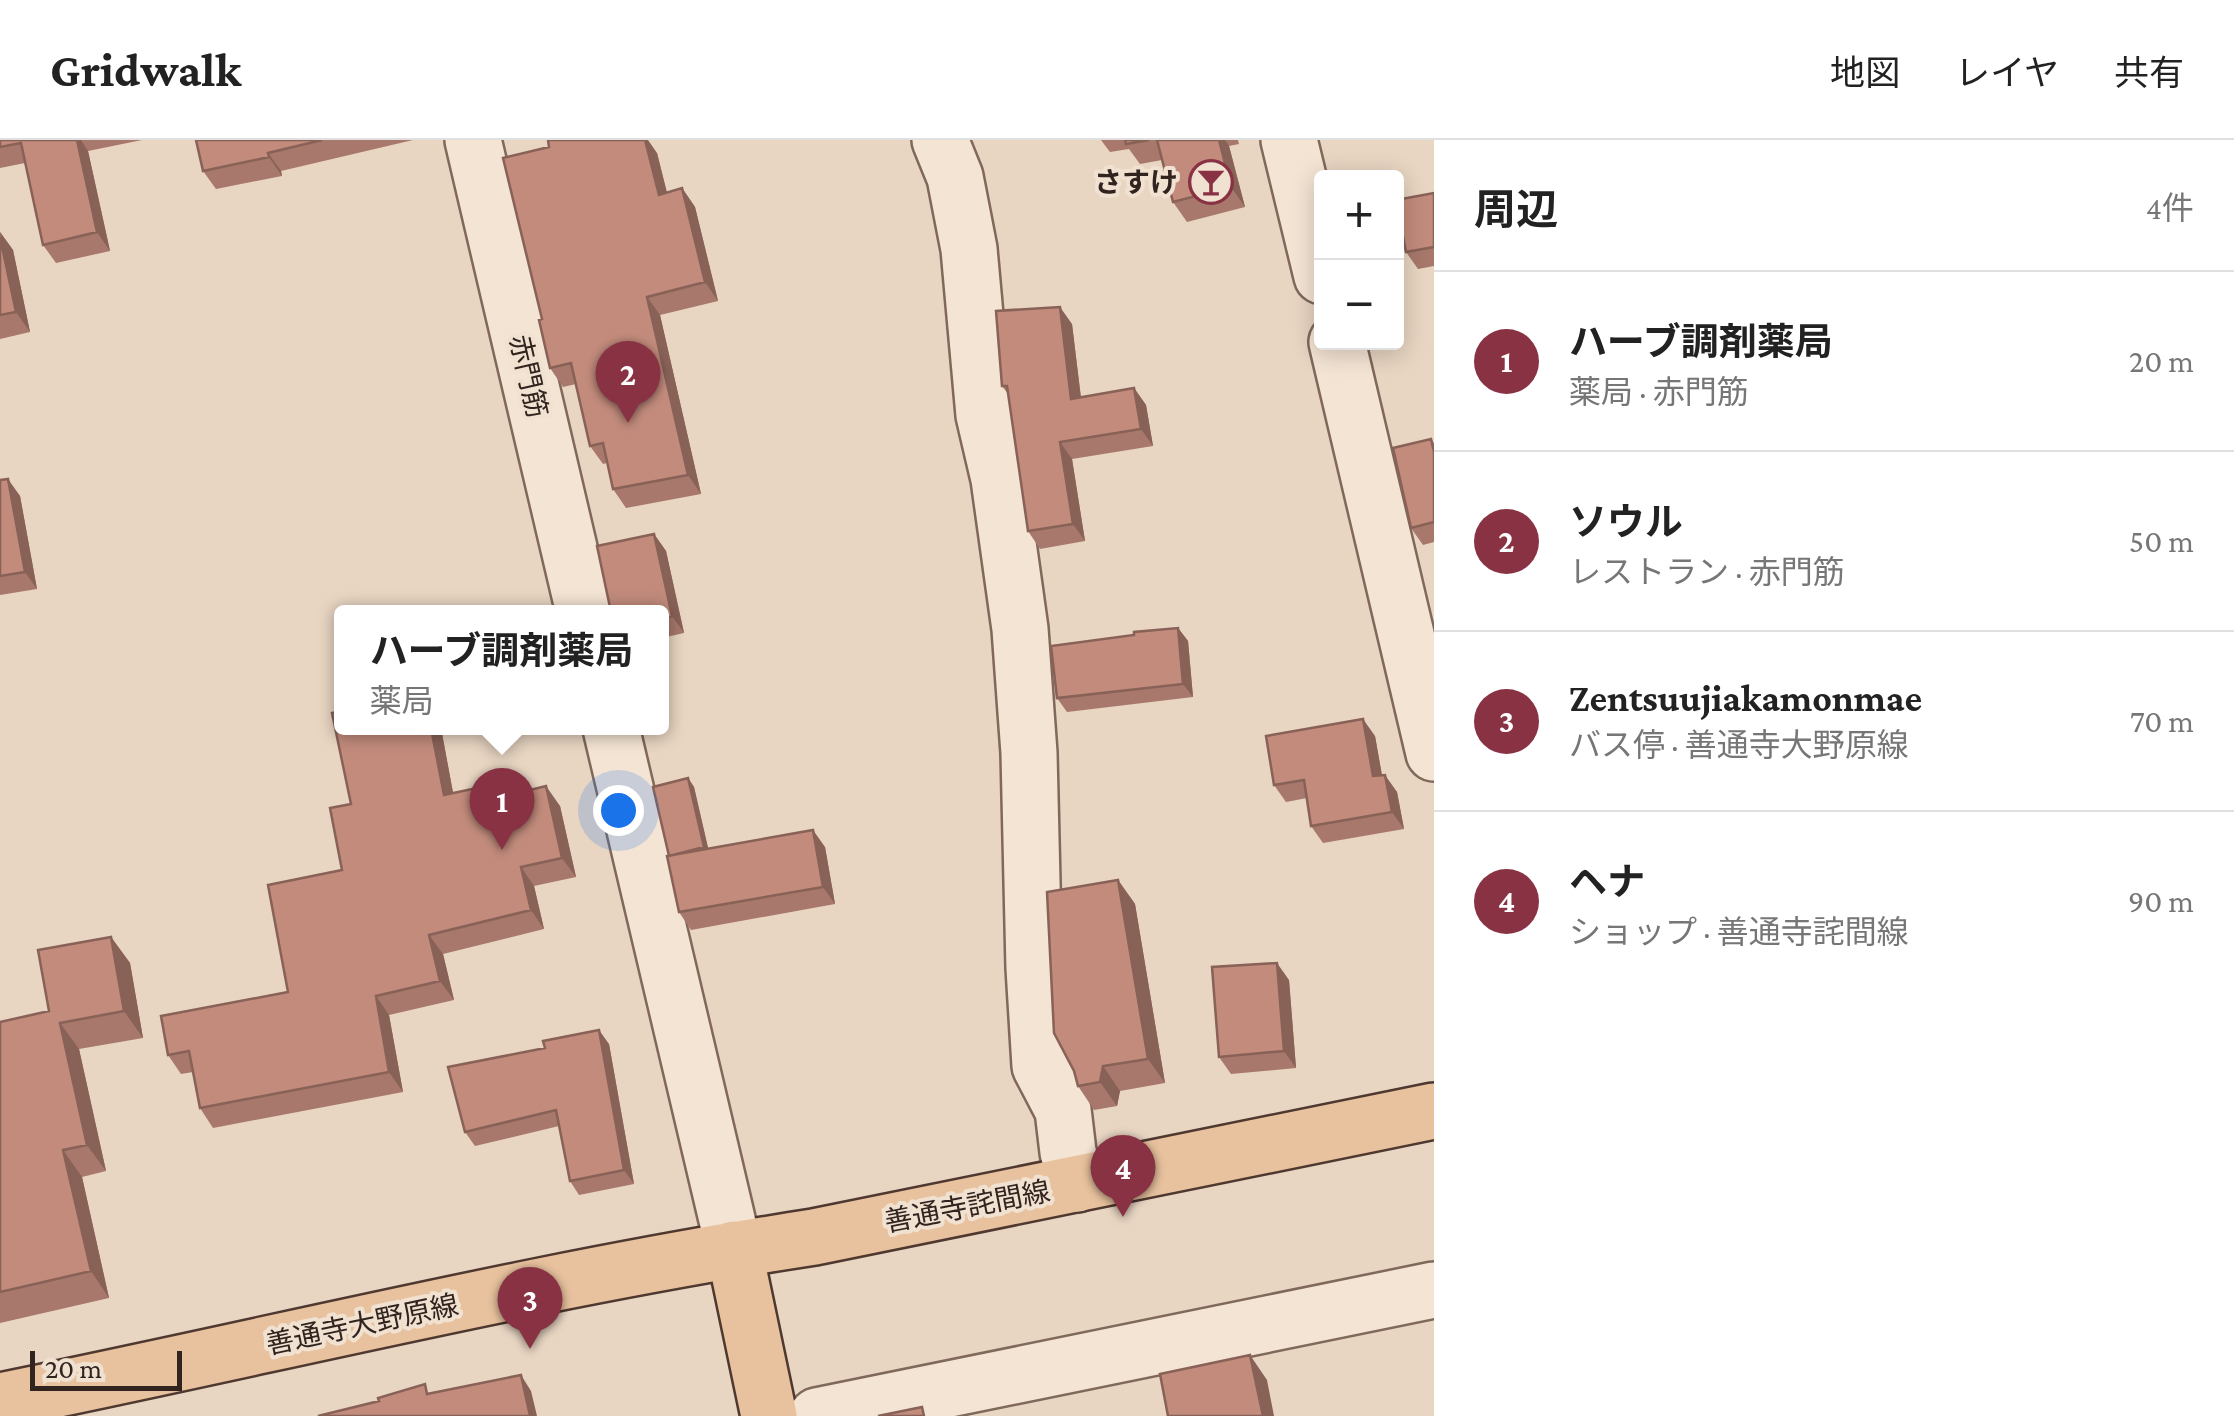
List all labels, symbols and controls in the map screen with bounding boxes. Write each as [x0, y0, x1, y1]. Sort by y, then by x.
text: Gridwalk [50, 43, 241, 96]
text: 地図 [1830, 54, 1900, 93]
text: レイヤ [1955, 54, 2059, 93]
text: 共有 [2114, 54, 2184, 93]
bar icon: さすけ [1188, 159, 1234, 205]
place label: さすけ [1094, 167, 1178, 198]
map controls [1314, 170, 1404, 350]
button: + [1314, 170, 1404, 260]
text: 周辺 [1474, 186, 1558, 233]
text: 4件 [2146, 190, 2194, 226]
button: − [1314, 260, 1404, 350]
text: ハーブ調剤薬局 [1569, 321, 1833, 363]
street label: 赤門筋 [504, 332, 553, 421]
pin: 2 [596, 340, 660, 423]
text: 1 [1501, 343, 1512, 379]
text: 20 m [2129, 343, 2194, 379]
text: 薬局 · 赤門筋 [1569, 374, 1749, 410]
text: ソウル [1569, 501, 1683, 543]
text: 2 [1498, 523, 1515, 559]
text: 50 m [2129, 523, 2194, 559]
text: レストラン · 赤門筋 [1569, 554, 1845, 590]
popup [334, 605, 669, 735]
text: ハーブ調剤薬局 [370, 630, 633, 672]
text: Zentsuujiakamonmae [1569, 677, 1922, 719]
text: 薬局 [370, 683, 434, 719]
text: 3 [1499, 703, 1514, 739]
text: 70 m [2130, 703, 2194, 739]
text: バス停 · 善通寺大野原線 [1569, 727, 1909, 763]
pin: 1 [470, 768, 534, 850]
your location [593, 785, 644, 836]
text: ヘナ [1569, 861, 1645, 903]
text: 4 [1498, 883, 1515, 919]
text: 90 m [2128, 883, 2194, 919]
text: ショップ · 善通寺詫間線 [1569, 914, 1909, 950]
pin: 4 [1090, 1134, 1156, 1217]
street label: 善通寺詫間線 [882, 1175, 1053, 1238]
pin: 3 [498, 1266, 562, 1349]
street label: 善通寺大野原線 [263, 1289, 461, 1360]
scale bar [30, 1346, 182, 1390]
text: 20 m [45, 1353, 102, 1384]

